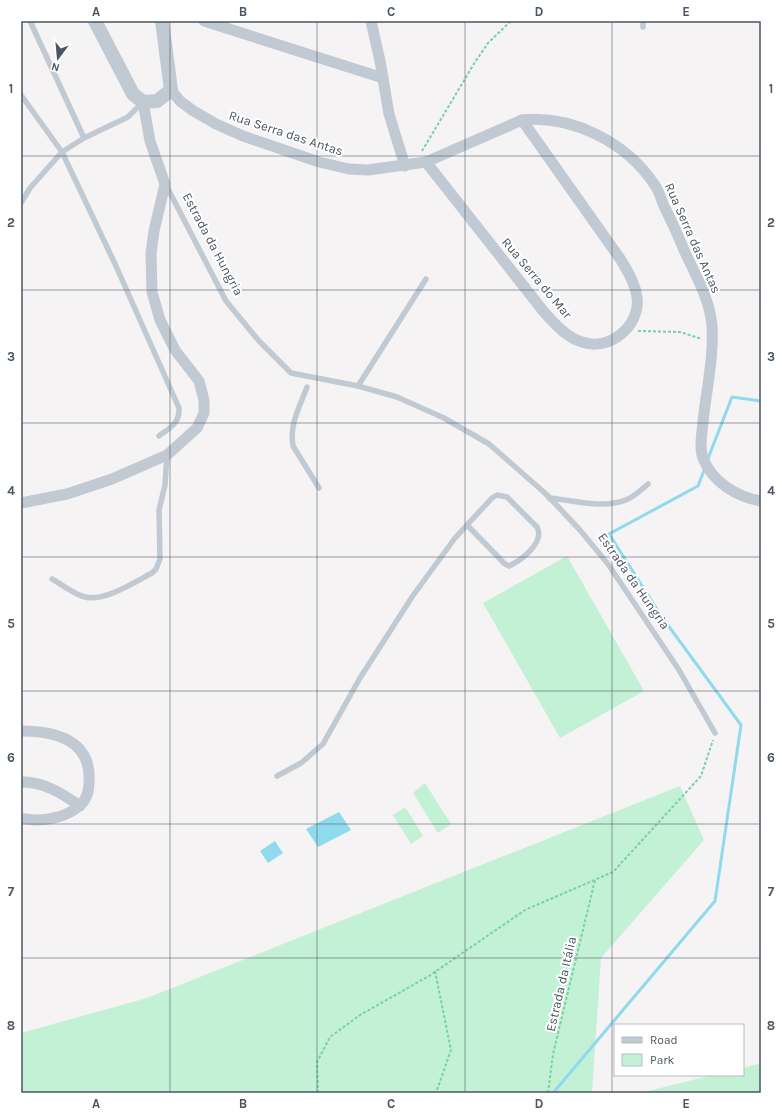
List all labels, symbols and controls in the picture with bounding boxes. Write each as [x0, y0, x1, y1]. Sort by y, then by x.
text: A [92, 4, 100, 19]
text: B [239, 4, 247, 19]
text: C [387, 4, 395, 19]
text: D [535, 4, 544, 19]
text: E [682, 4, 690, 19]
north arrow [38, 38, 78, 78]
text: N [50, 60, 61, 74]
text: 1 [9, 81, 13, 96]
text: 1 [769, 81, 773, 96]
street label: Rua Serra das Antas [227, 107, 345, 159]
street label: Rua Serra das Antas [662, 180, 724, 296]
street label: Estrada da Hungria [180, 190, 246, 298]
text: 2 [7, 215, 15, 230]
text: 2 [767, 215, 775, 230]
street label: Rua Serra do Mar [499, 234, 575, 322]
text: 3 [7, 349, 15, 364]
text: 3 [767, 349, 775, 364]
text: 4 [7, 483, 15, 498]
text: 4 [767, 483, 775, 498]
street label: Estrada da Hungria [595, 530, 673, 632]
text: 5 [7, 616, 15, 631]
text: 5 [767, 616, 775, 631]
text: 6 [7, 750, 15, 765]
text: 6 [767, 750, 775, 765]
text: 7 [8, 884, 15, 899]
text: 7 [768, 884, 775, 899]
street label: Estrada da Itália [543, 935, 579, 1033]
text: 8 [7, 1018, 15, 1033]
text: 8 [767, 1018, 775, 1033]
legend [614, 1024, 744, 1076]
text: Road [650, 1033, 678, 1047]
text: Park [650, 1053, 675, 1067]
text: A [92, 1096, 100, 1111]
text: B [239, 1096, 247, 1111]
text: C [387, 1096, 395, 1111]
text: D [535, 1096, 544, 1111]
text: E [682, 1096, 690, 1111]

